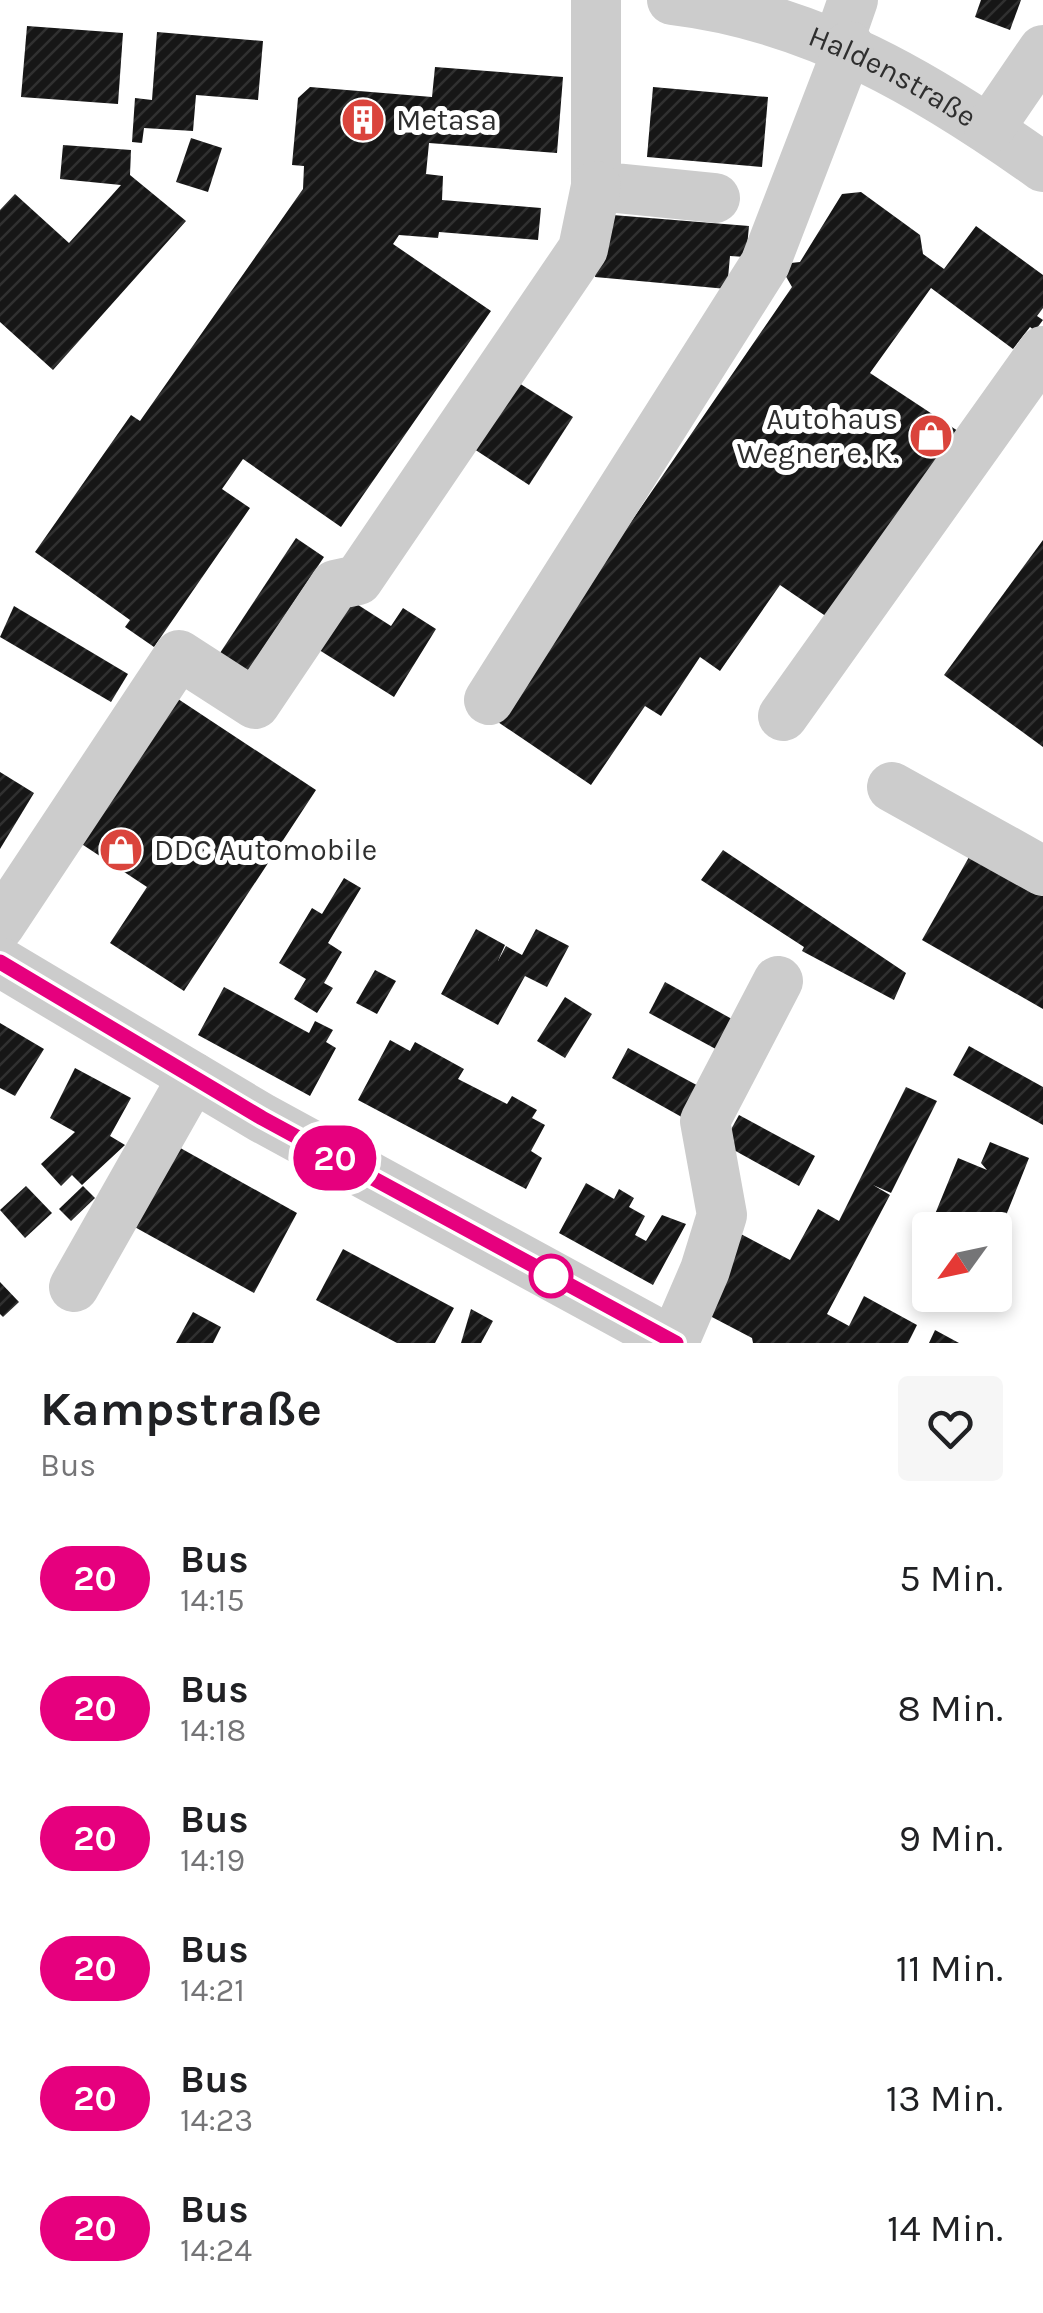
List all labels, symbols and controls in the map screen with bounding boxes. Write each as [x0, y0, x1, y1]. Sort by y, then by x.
street label: Haldenstraße [804, 18, 983, 135]
building icon: Metasa [340, 97, 386, 143]
place label: Metasa [396, 102, 497, 138]
place label: Autohaus Wegner e. K. [737, 401, 898, 471]
shop icon: Autohaus Wegner e. K. [908, 413, 954, 459]
shop icon: DDC Automobile [98, 827, 144, 873]
place label: DDC Automobile [154, 832, 377, 868]
line badge: 20 [290, 1126, 380, 1190]
text: 20 [313, 1138, 357, 1179]
north arrow [912, 1212, 1012, 1312]
map controls [912, 1212, 1012, 1312]
unlabelled marker [530, 1255, 572, 1297]
button: heart [898, 1376, 1003, 1481]
text: Kampstraße [40, 1381, 322, 1437]
text: Bus [40, 1447, 96, 1484]
text: Bus [180, 1537, 249, 1582]
text: 5 Min. [899, 1556, 1003, 1601]
text: 20 [73, 1558, 117, 1599]
text: 14:15 [180, 1582, 244, 1619]
text: Bus [180, 1667, 249, 1712]
text: 8 Min. [897, 1686, 1003, 1731]
text: 20 [73, 1688, 117, 1729]
text: 14:18 [180, 1712, 246, 1749]
text: Bus [180, 1797, 249, 1842]
text: 9 Min. [899, 1816, 1003, 1861]
text: 20 [73, 1818, 117, 1859]
text: 14:19 [180, 1842, 245, 1879]
text: Bus [180, 1927, 249, 1972]
text: 11 Min. [896, 1946, 1003, 1991]
text: 20 [73, 1948, 117, 1989]
text: 14:21 [180, 1972, 245, 2009]
text: Bus [180, 2057, 249, 2102]
text: 13 Min. [886, 2076, 1003, 2121]
text: 20 [73, 2078, 117, 2119]
text: 14:23 [180, 2102, 253, 2139]
text: Bus [180, 2187, 249, 2232]
text: 14 Min. [887, 2206, 1003, 2251]
text: 20 [73, 2208, 117, 2249]
text: 14:24 [180, 2232, 252, 2269]

